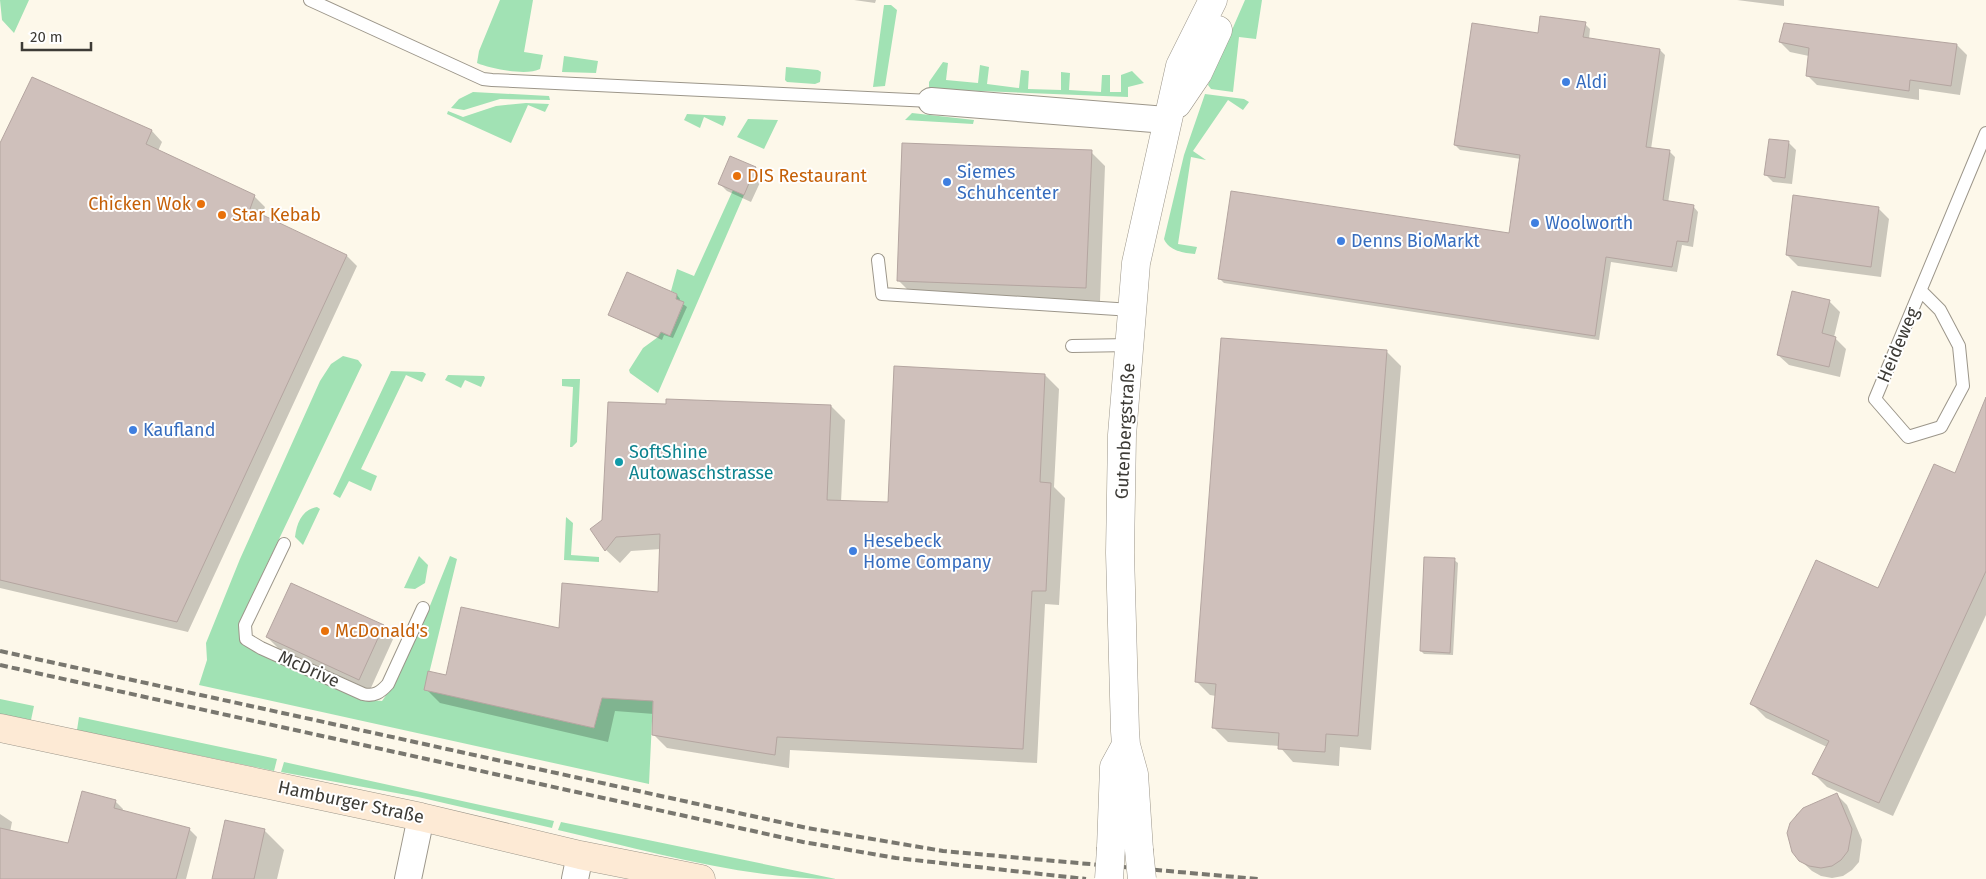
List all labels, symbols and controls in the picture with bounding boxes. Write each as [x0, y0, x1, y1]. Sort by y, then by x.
scale bar [22, 20, 91, 52]
text: 20 m [30, 28, 63, 46]
place label: Aldi [1576, 71, 1607, 93]
marker: Aldi [1560, 76, 1572, 88]
place label: Siemes Schuhcenter [957, 161, 1059, 204]
place label: DIS Restaurant [747, 165, 868, 187]
marker: DIS Restaurant [731, 170, 743, 182]
marker: Siemes Schuhcenter [941, 176, 953, 188]
place label: Chicken Wok [88, 193, 192, 215]
marker: Chicken Wok [195, 198, 207, 210]
place label: Star Kebab [232, 204, 321, 226]
marker: Star Kebab [216, 209, 228, 221]
place label: Woolworth [1545, 212, 1633, 234]
marker: Woolworth [1529, 217, 1541, 229]
place label: Denns BioMarkt [1351, 230, 1480, 252]
marker: Denns BioMarkt [1335, 235, 1347, 247]
street label: Heideweg [1872, 303, 1924, 386]
street label: Gutenbergstraße [1110, 362, 1140, 500]
place label: Kaufland [143, 419, 215, 441]
marker: Kaufland [127, 424, 139, 436]
place label: SoftShine Autowaschstrasse [629, 441, 774, 484]
marker: SoftShine Autowaschstrasse [613, 456, 625, 468]
place label: Hesebeck Home Company [863, 530, 991, 573]
marker: Hesebeck Home Company [847, 545, 859, 557]
place label: McDonald's [335, 620, 428, 642]
marker: McDonald's [319, 625, 331, 637]
street label: McDrive [275, 646, 343, 692]
street label: Hamburger Straße [276, 776, 426, 828]

